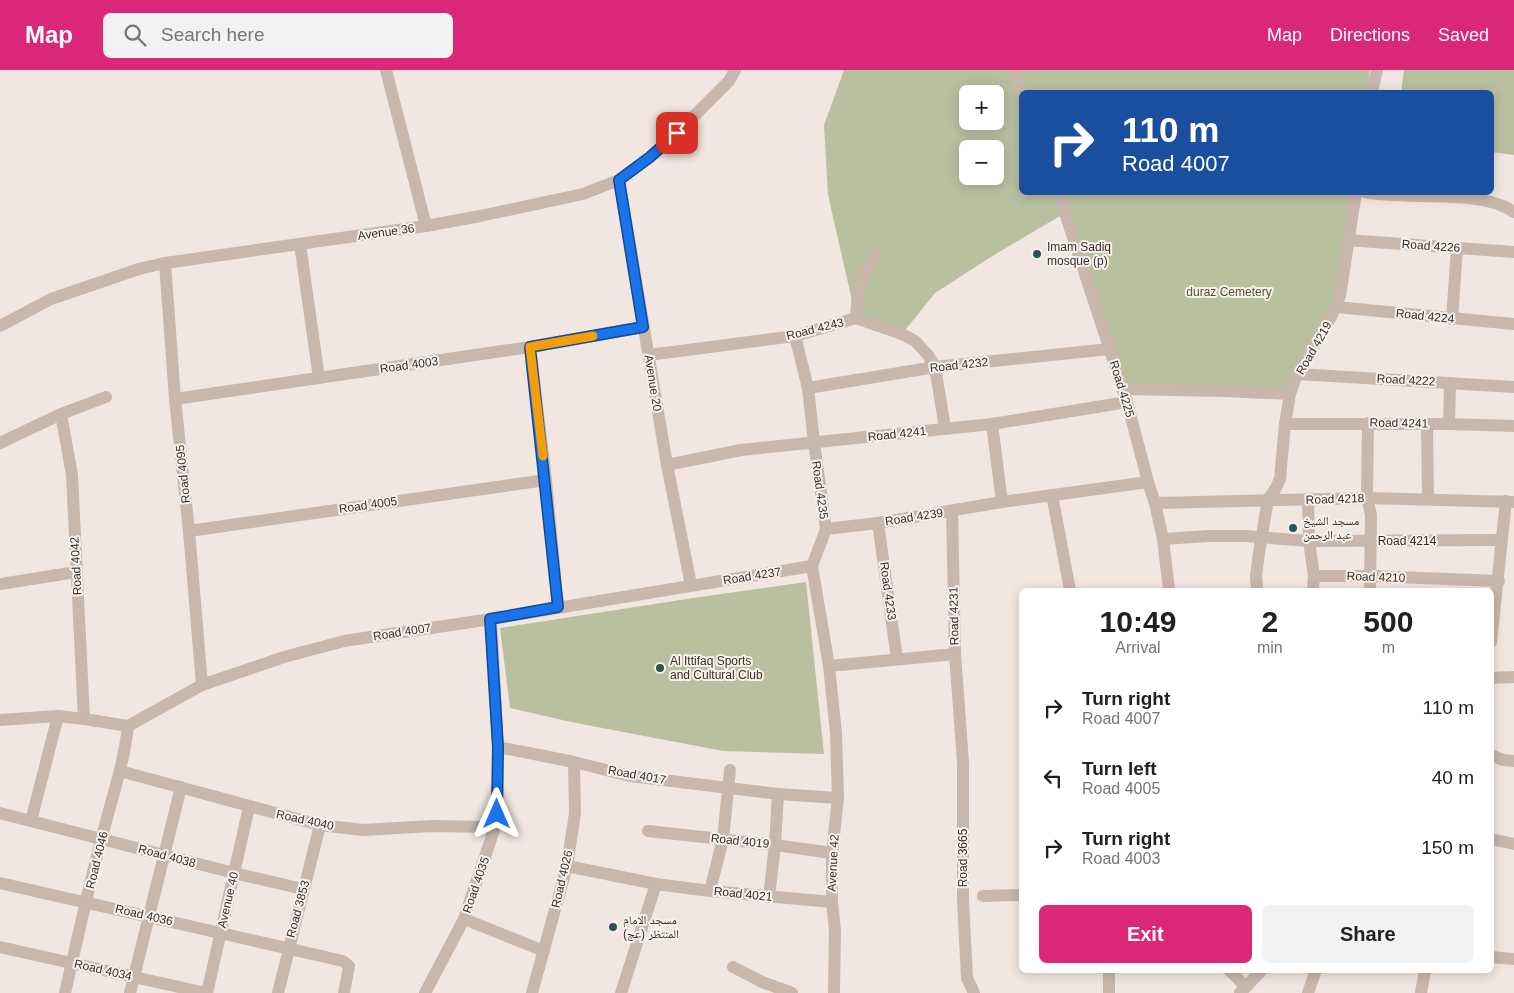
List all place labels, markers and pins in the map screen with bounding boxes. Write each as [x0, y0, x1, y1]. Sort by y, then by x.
pin [656, 112, 698, 154]
place label: Imam Sadiq mosque (p) [1047, 240, 1111, 268]
marker: Imam Sadiq mosque (p) [1031, 248, 1043, 260]
place label: مسجد الشيخ عبد الرحمن [1303, 514, 1359, 542]
marker: مسجد الشيخ عبد الرحمن [1287, 522, 1299, 534]
place label: Al Ittifaq Sports and Cultural Club [670, 654, 763, 682]
marker: Al Ittifaq Sports and Cultural Club [654, 662, 666, 674]
place label: مسجد الامام المنتظر (عج) [623, 913, 679, 941]
marker: مسجد الامام المنتظر (عج) [607, 921, 619, 933]

